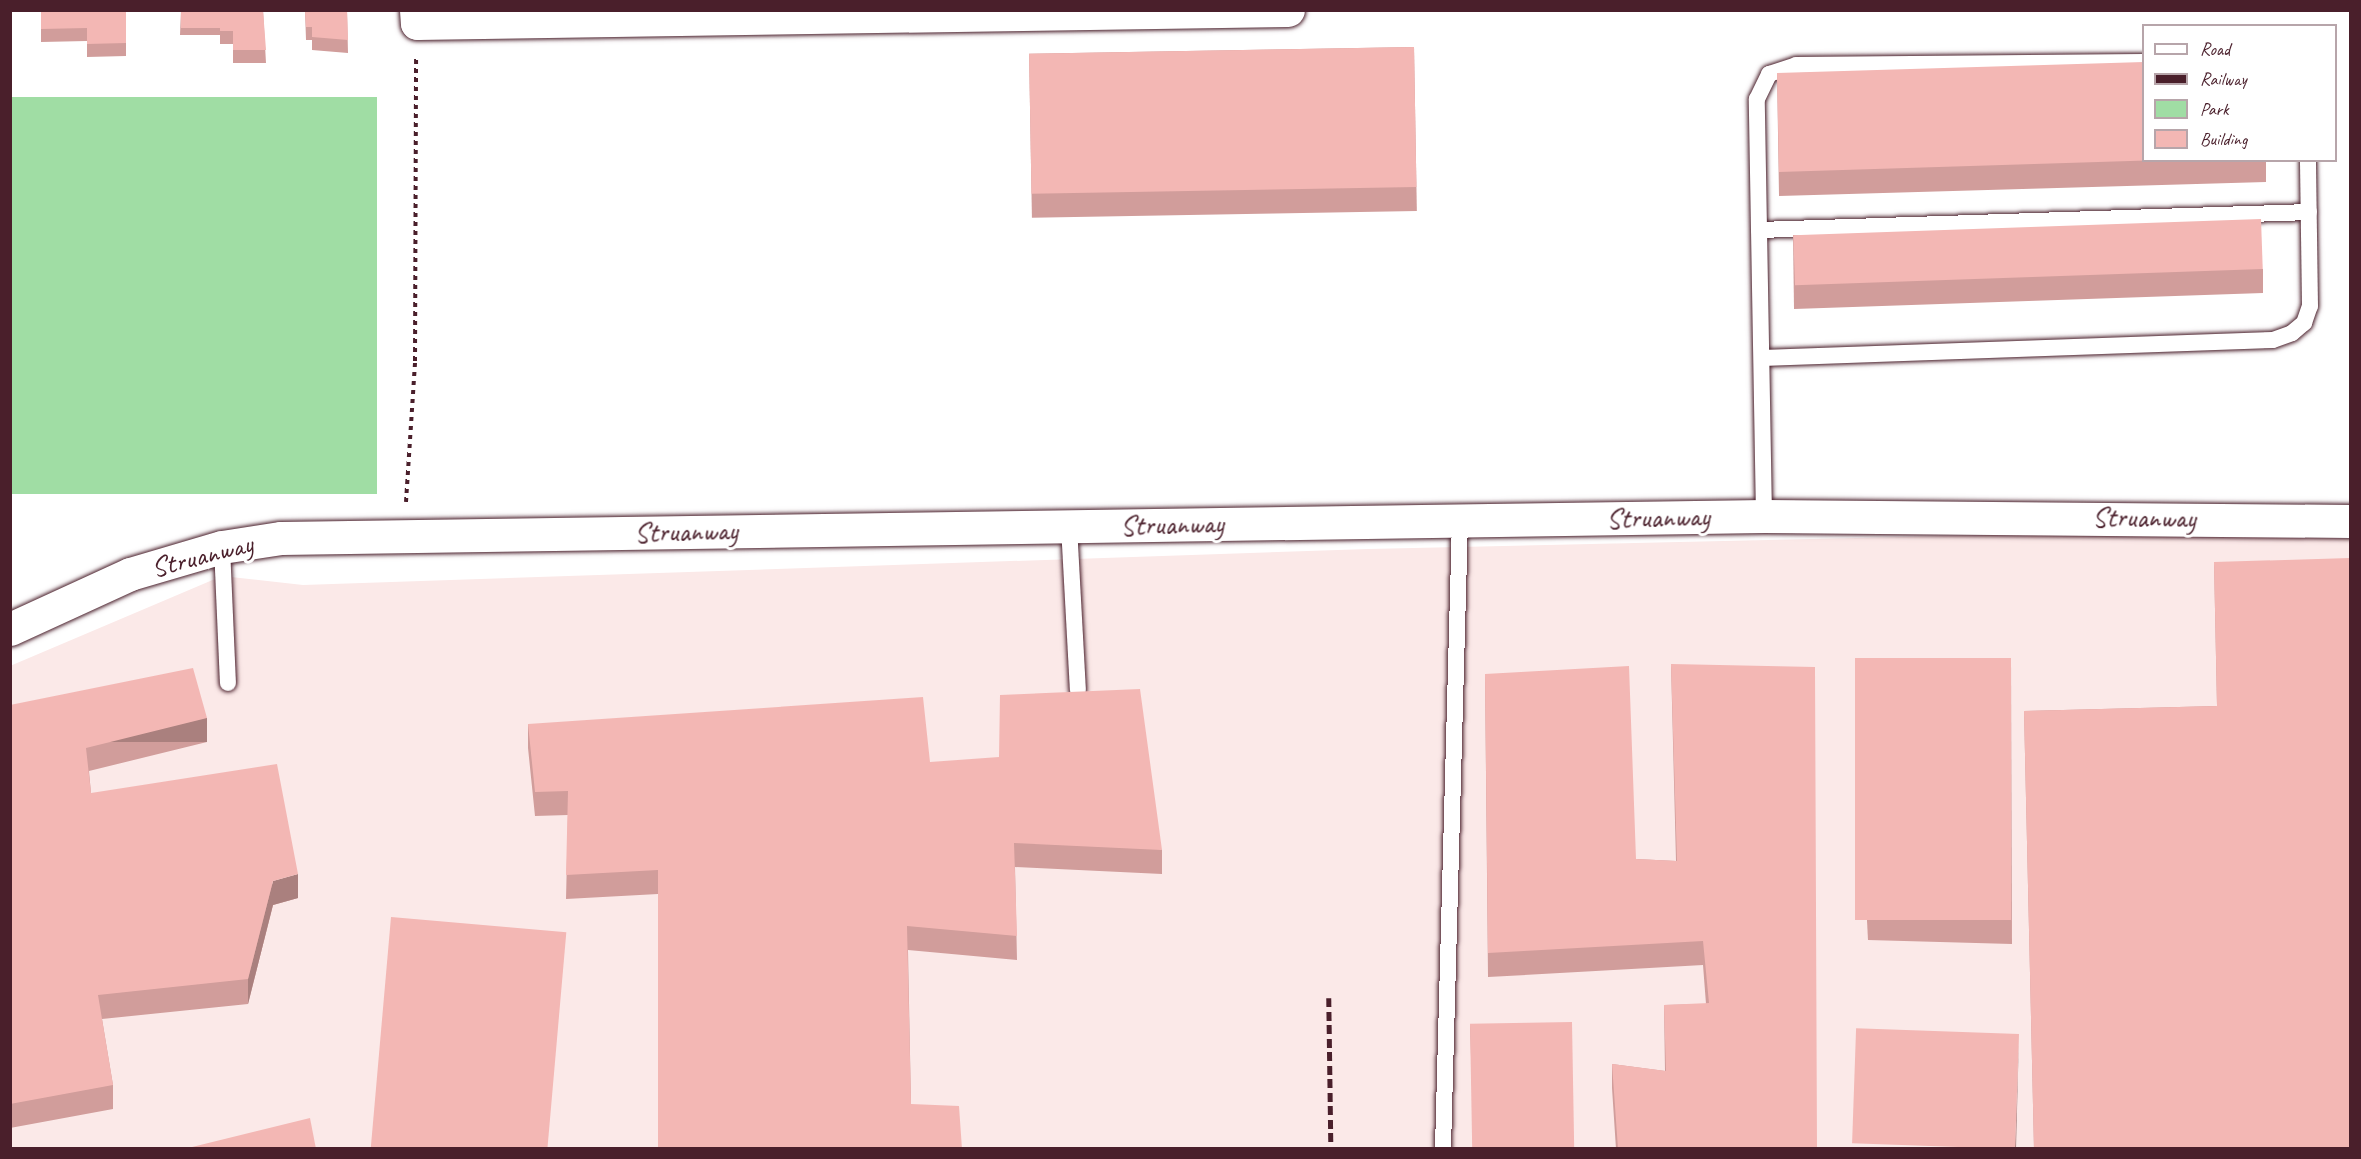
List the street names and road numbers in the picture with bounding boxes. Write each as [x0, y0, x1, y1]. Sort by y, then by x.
street label: Struanway [1606, 500, 1710, 536]
street label: Struanway [2092, 500, 2196, 536]
street label: Struanway [1120, 507, 1224, 543]
street label: Struanway [634, 514, 738, 550]
street label: Struanway [148, 527, 256, 585]

